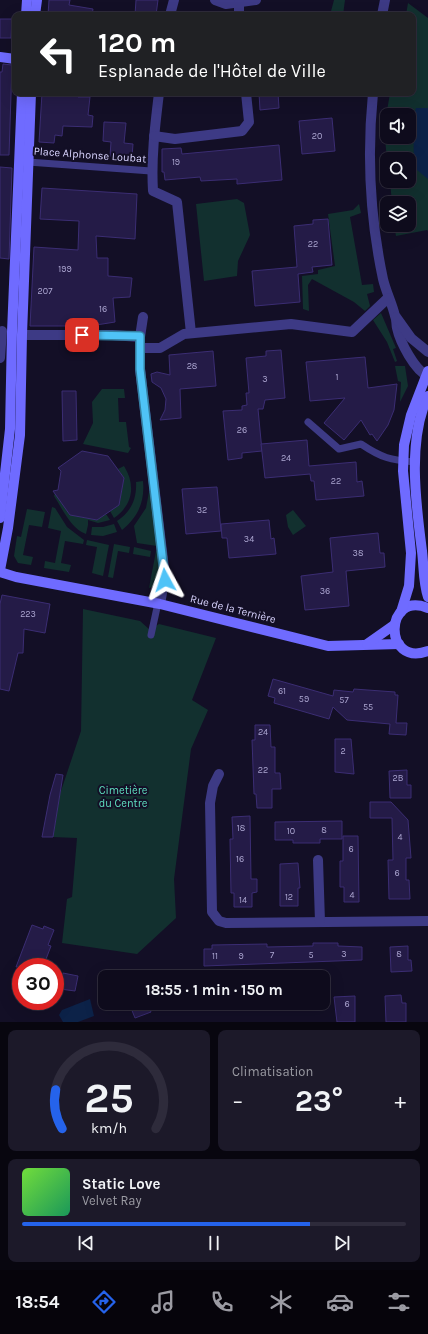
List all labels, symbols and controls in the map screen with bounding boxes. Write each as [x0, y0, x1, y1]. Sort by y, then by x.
text: 120 m [98, 26, 176, 59]
icon: left [32, 28, 84, 80]
text: Esplanade de l'Hôtel de Ville [98, 60, 326, 82]
map controls [380, 108, 416, 232]
button: sound [380, 108, 416, 144]
house number: 20 [312, 131, 322, 141]
street label: Place Alphonse Loubat [33, 145, 147, 165]
button: search [380, 152, 416, 188]
house number: 19 [172, 157, 180, 167]
button: layers [380, 196, 416, 232]
house number: 22 [308, 239, 318, 249]
house number: 199 [58, 264, 72, 274]
house number: 207 [38, 286, 53, 296]
house number: 16 [99, 304, 107, 314]
pin [65, 318, 99, 352]
icon: arrive [71, 324, 93, 346]
house number: 28 [187, 361, 198, 371]
house number: 1 [336, 372, 339, 382]
house number: 3 [262, 374, 268, 384]
house number: 26 [237, 425, 247, 435]
house number: 24 [281, 453, 291, 463]
house number: 22 [331, 476, 341, 486]
house number: 32 [197, 505, 207, 515]
house number: 34 [244, 534, 254, 544]
house number: 38 [353, 548, 364, 558]
position arrow [144, 559, 186, 601]
house number: 36 [320, 586, 330, 596]
street label: Rue de la Ternière [189, 592, 277, 626]
house number: 223 [20, 609, 36, 619]
house number: 61 [278, 686, 286, 696]
house number: 59 [299, 694, 309, 704]
house number: 57 [339, 695, 349, 705]
house number: 55 [363, 702, 373, 712]
house number: 24 [258, 727, 268, 737]
house number: 2 [340, 746, 346, 756]
house number: 22 [258, 765, 268, 775]
house number: 2B [393, 773, 403, 783]
park label: Cimetière du Centre [99, 784, 148, 810]
house number: 18 [237, 823, 246, 833]
house number: 8 [321, 825, 327, 835]
house number: 10 [287, 826, 295, 836]
house number: 4 [397, 832, 403, 842]
house number: 6 [348, 844, 354, 854]
house number: 16 [236, 854, 244, 864]
house number: 6 [394, 868, 400, 878]
house number: 4 [349, 890, 355, 900]
house number: 12 [285, 892, 293, 902]
house number: 14 [239, 895, 247, 905]
house number: 3 [341, 949, 347, 959]
house number: 8 [396, 949, 402, 959]
house number: 7 [270, 950, 275, 960]
house number: 5 [308, 950, 314, 960]
house number: 11 [212, 951, 218, 961]
house number: 9 [238, 951, 244, 961]
speed limit sign: 30 [12, 958, 64, 1010]
text: 18:55 · 1 min · 150 m [145, 981, 283, 999]
house number: 6 [344, 999, 350, 1009]
text: Climatisation [232, 1064, 313, 1079]
text: 25 [84, 1073, 134, 1121]
text: 23° [295, 1083, 343, 1119]
text: − [232, 1088, 244, 1114]
text: + [394, 1088, 406, 1114]
text: km/h [91, 1119, 127, 1136]
text: Static Love [82, 1175, 160, 1193]
text: Velvet Ray [82, 1193, 142, 1208]
icon: previous [75, 1232, 97, 1254]
icon: pause [203, 1232, 225, 1254]
icon: next [331, 1232, 353, 1254]
icon: directions [90, 1288, 118, 1316]
icon: music [149, 1288, 177, 1316]
icon: phone [208, 1288, 236, 1316]
icon: climate [267, 1288, 295, 1316]
icon: car [326, 1288, 354, 1316]
icon: filters [385, 1288, 413, 1316]
text: 18:54 [15, 1291, 60, 1313]

